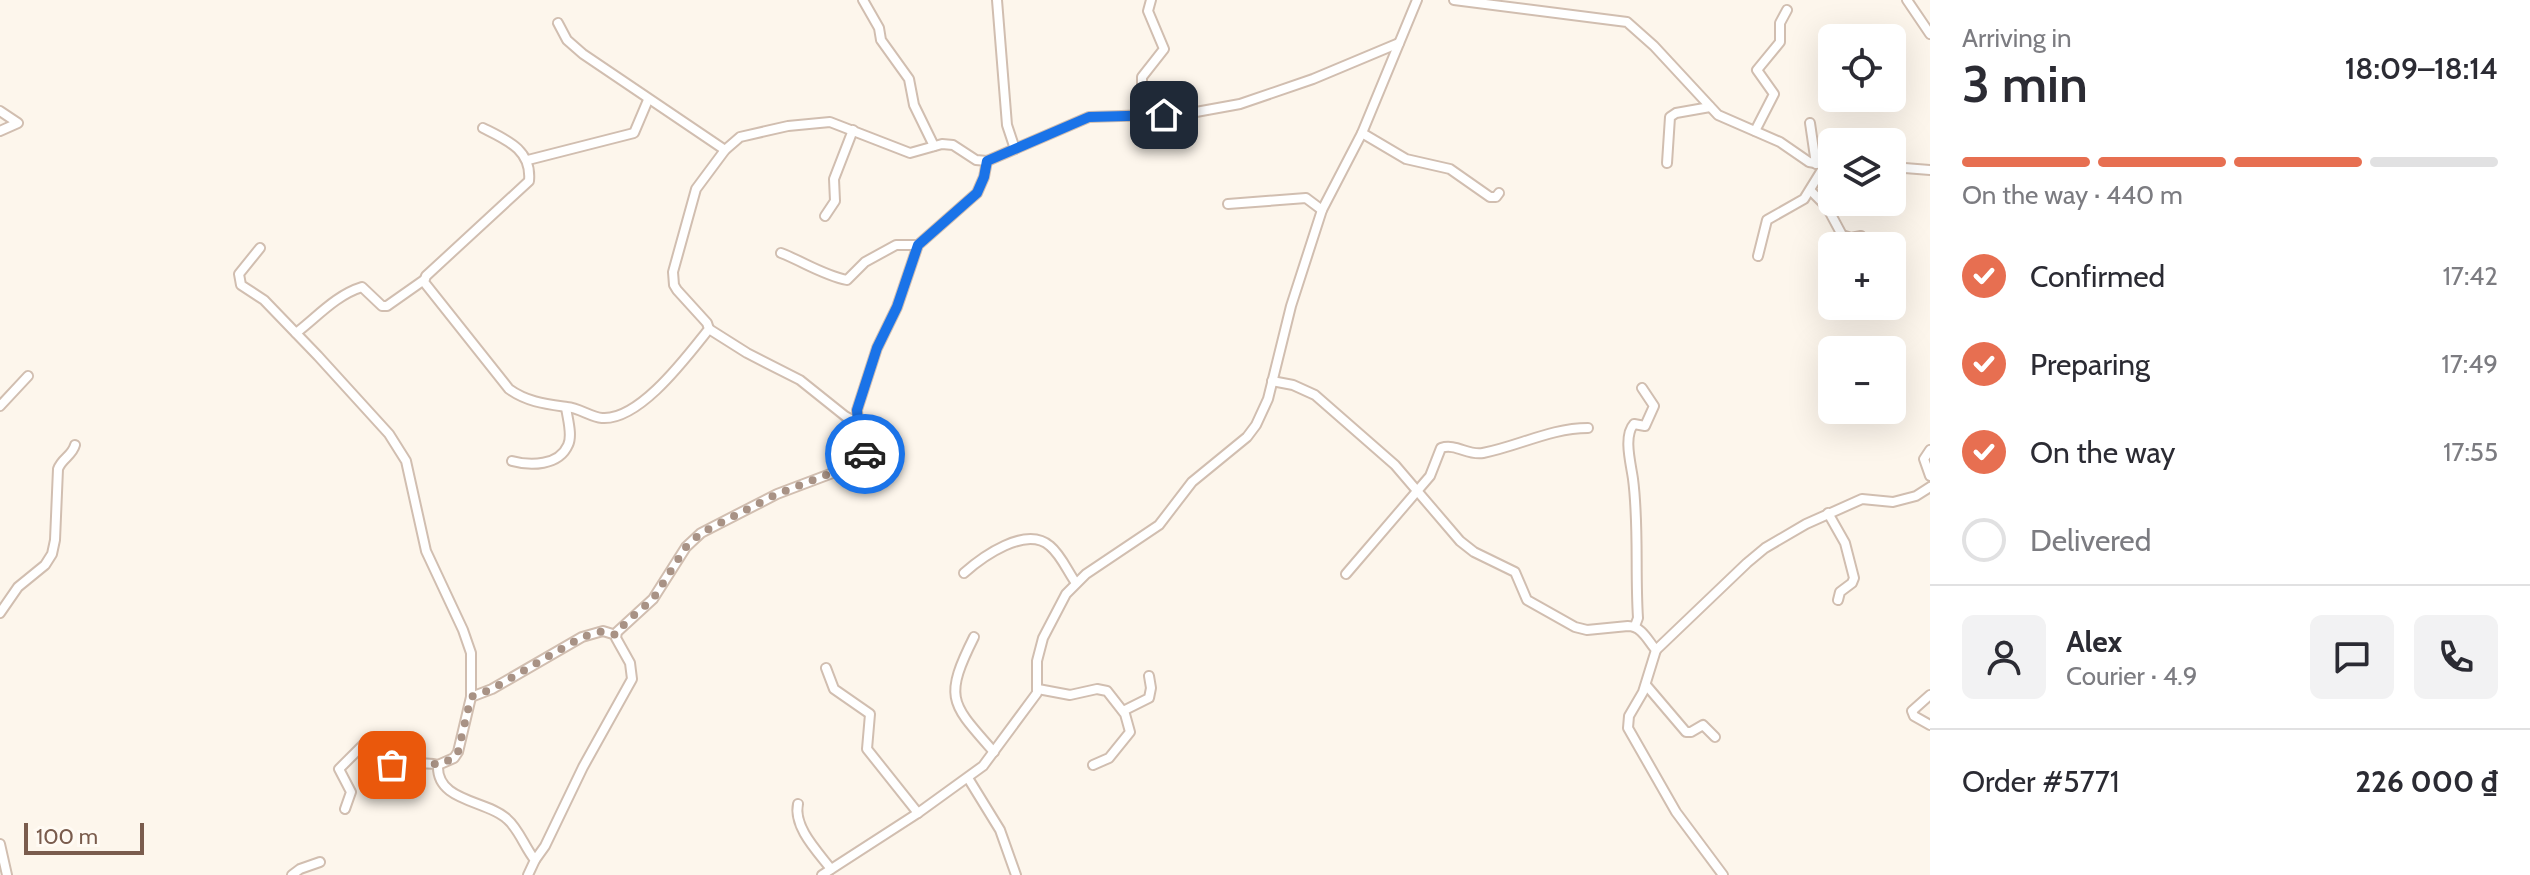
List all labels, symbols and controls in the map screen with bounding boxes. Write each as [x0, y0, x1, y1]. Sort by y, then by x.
text: Arriving in [1962, 22, 2072, 54]
map controls [1818, 24, 1906, 424]
button: locate [1818, 24, 1906, 112]
text: 18:09–18:14 [2345, 50, 2498, 87]
text: 3 min [1962, 52, 2088, 115]
pin [1130, 81, 1198, 149]
icon: home [1142, 93, 1186, 137]
button: layers [1818, 128, 1906, 216]
text: On the way · 440 m [1962, 179, 2183, 211]
button: + [1818, 232, 1906, 320]
icon: check [1962, 254, 2006, 298]
text: Confirmed [2030, 258, 2165, 295]
text: 17:42 [2442, 260, 2498, 292]
button: − [1818, 336, 1906, 424]
icon: check [1962, 342, 2006, 386]
text: Preparing [2030, 346, 2150, 383]
text: 17:49 [2441, 348, 2498, 380]
courier [825, 414, 905, 494]
icon: check [1962, 430, 2006, 474]
icon: car [843, 432, 887, 476]
text: On the way [2030, 434, 2175, 471]
text: 17:55 [2443, 436, 2498, 468]
text: Delivered [2030, 522, 2151, 559]
button: person [1962, 615, 2046, 699]
button: chat [2310, 615, 2394, 699]
button: phone [2414, 615, 2498, 699]
text: Alex [2066, 623, 2122, 660]
text: Courier · 4.9 [2066, 660, 2198, 692]
pin [358, 731, 426, 799]
icon: bag [370, 743, 414, 787]
text: Order #5771 [1962, 763, 2120, 800]
text: 226 000 ₫ [2355, 763, 2498, 800]
scale bar [24, 819, 144, 855]
text: 100 m [36, 823, 98, 850]

